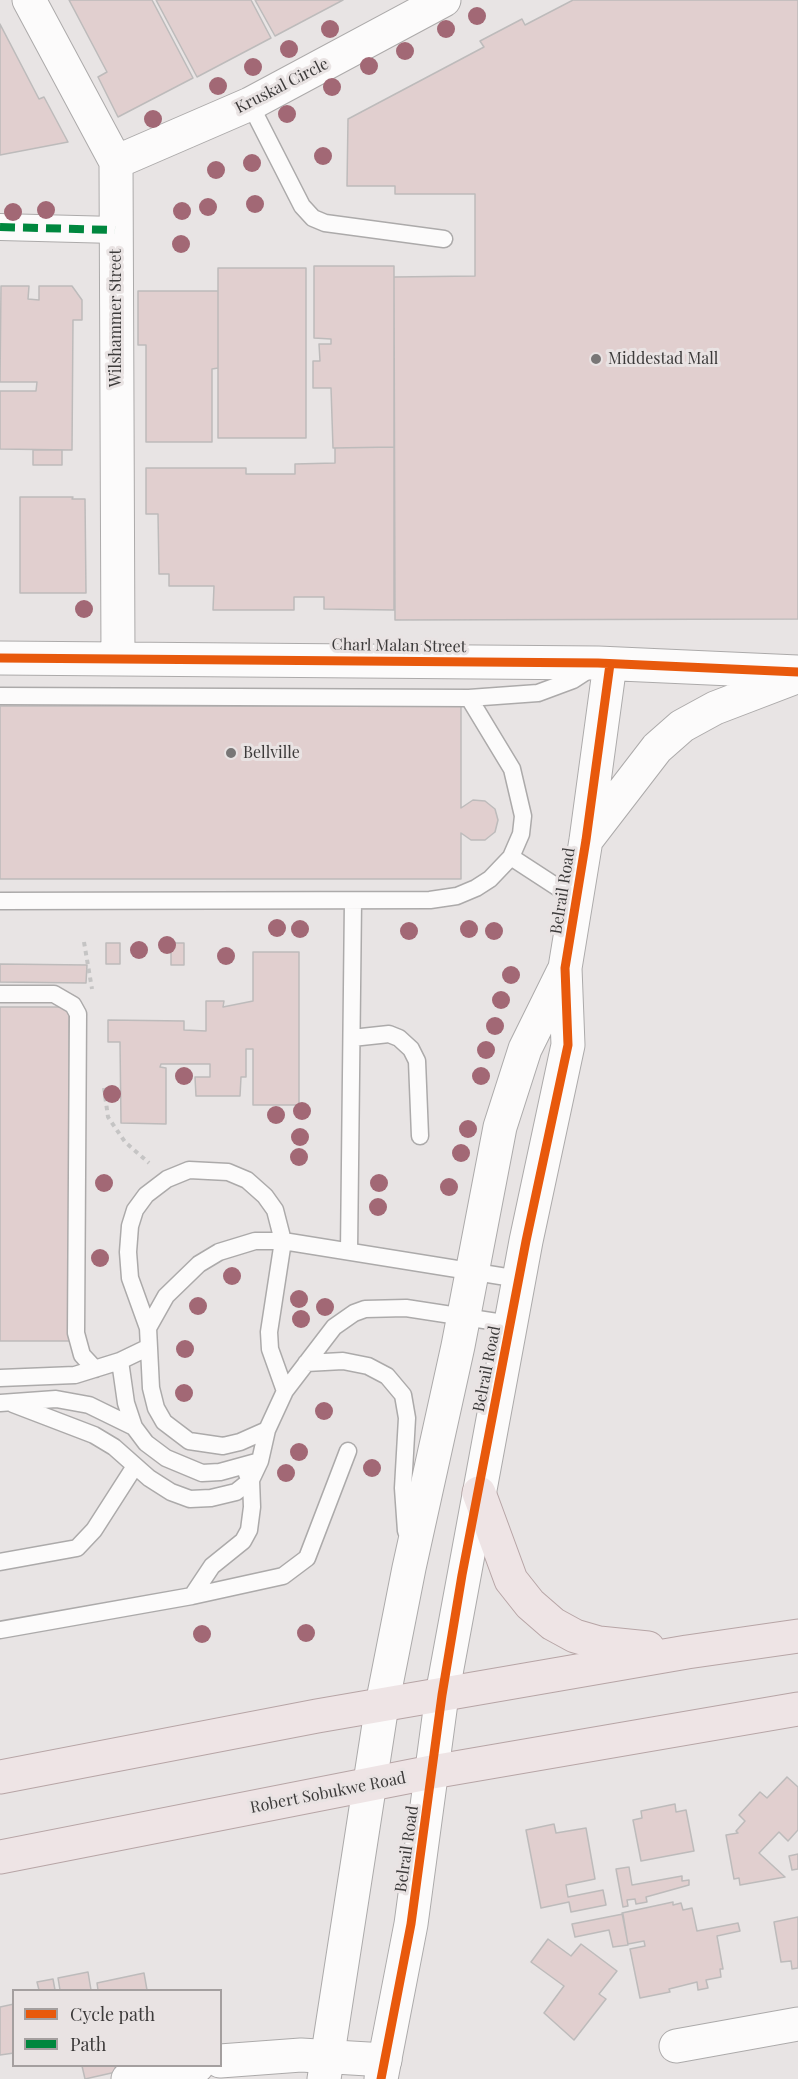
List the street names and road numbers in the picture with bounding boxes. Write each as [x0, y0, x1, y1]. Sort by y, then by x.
street label: Kruskal Circle [232, 54, 332, 118]
street label: Wilshammer Street [106, 249, 126, 387]
street label: Charl Malan Street [332, 635, 466, 657]
street label: Belrail Road [547, 846, 579, 936]
street label: Belrail Road [469, 1324, 505, 1414]
street label: Robert Sobukwe Road [249, 1768, 407, 1818]
street label: Belrail Road [391, 1804, 423, 1894]

